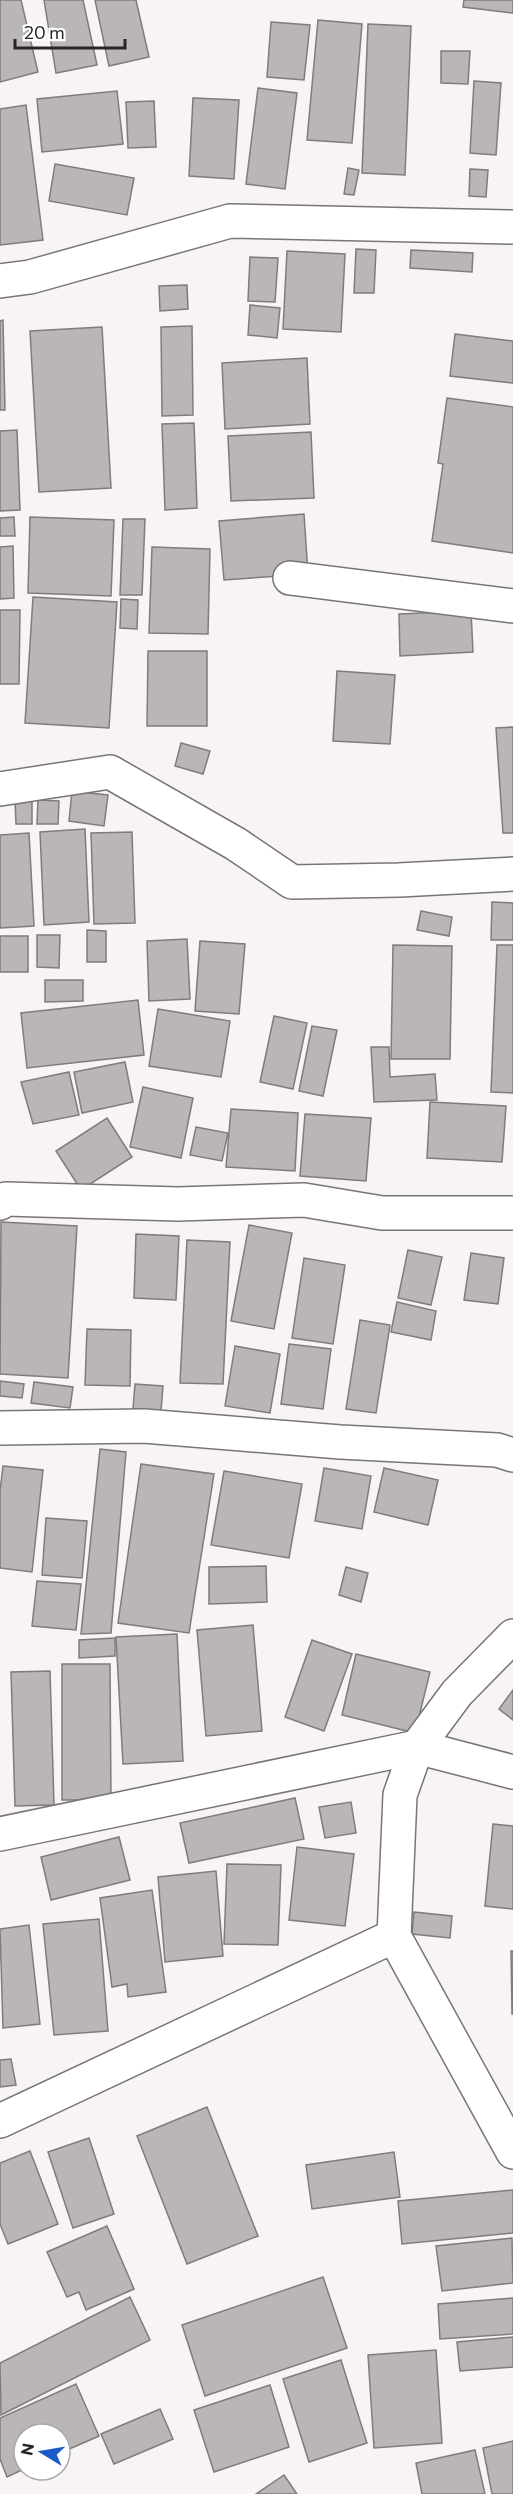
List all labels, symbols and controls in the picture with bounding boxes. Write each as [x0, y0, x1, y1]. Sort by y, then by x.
scale bar [15, 12, 124, 50]
text: 20 m [24, 21, 65, 43]
north arrow [12, 2422, 72, 2482]
text: N [16, 2441, 37, 2457]

